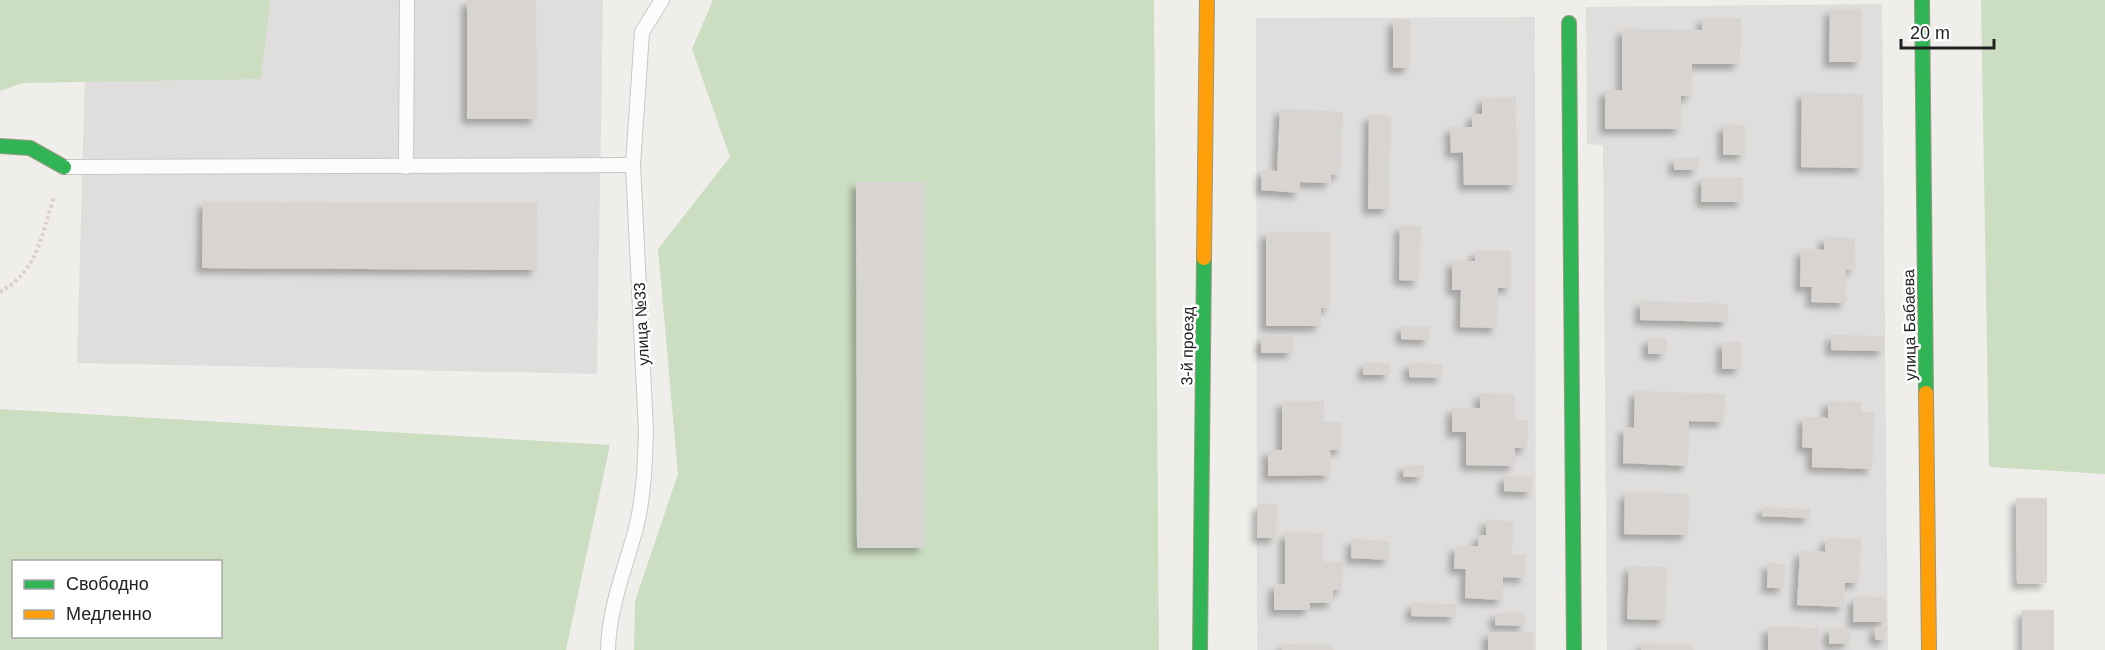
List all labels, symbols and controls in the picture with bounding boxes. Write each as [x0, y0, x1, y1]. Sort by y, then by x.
scale bar [1901, 12, 1994, 50]
text: 20 m [1910, 23, 1950, 43]
street label: улица Бабаева [1900, 269, 1919, 381]
street label: улица №33 [631, 282, 652, 366]
street label: 3-й проезд [1178, 306, 1197, 386]
legend [12, 560, 222, 638]
text: Свободно [66, 574, 149, 594]
text: Медленно [66, 604, 152, 624]

